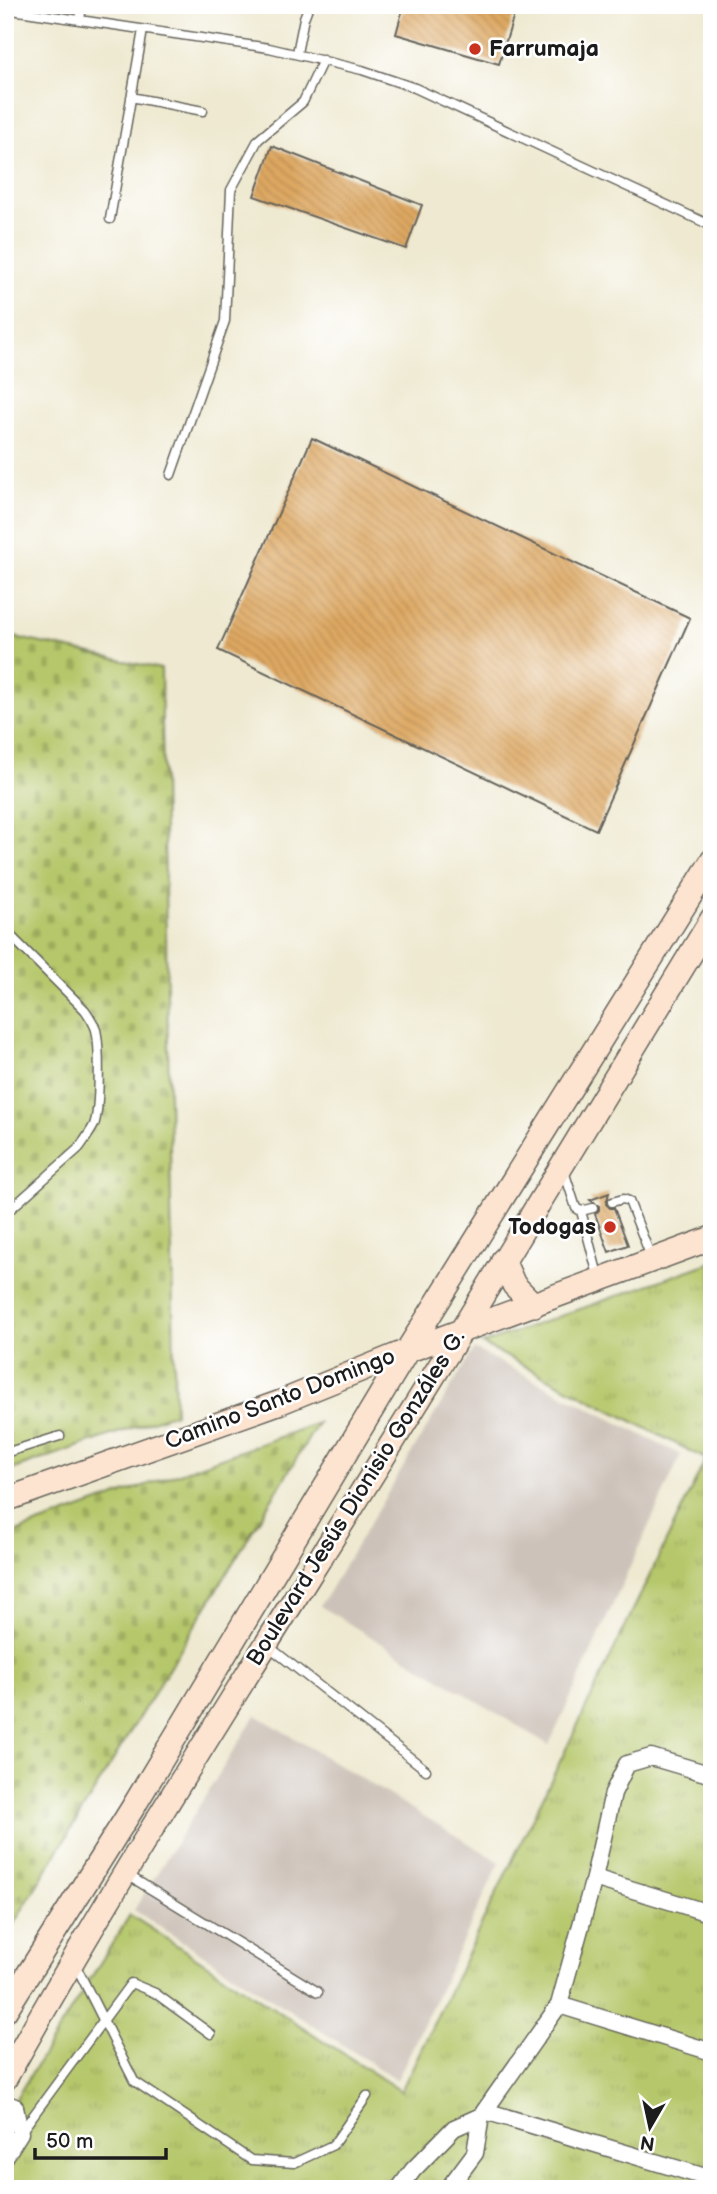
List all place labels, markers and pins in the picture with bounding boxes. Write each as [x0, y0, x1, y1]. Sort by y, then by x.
place label: Farrumaja [489, 35, 599, 63]
marker: Farrumaja [467, 41, 483, 57]
place label: Todogas [508, 1213, 596, 1241]
marker: Todogas [602, 1219, 618, 1235]

